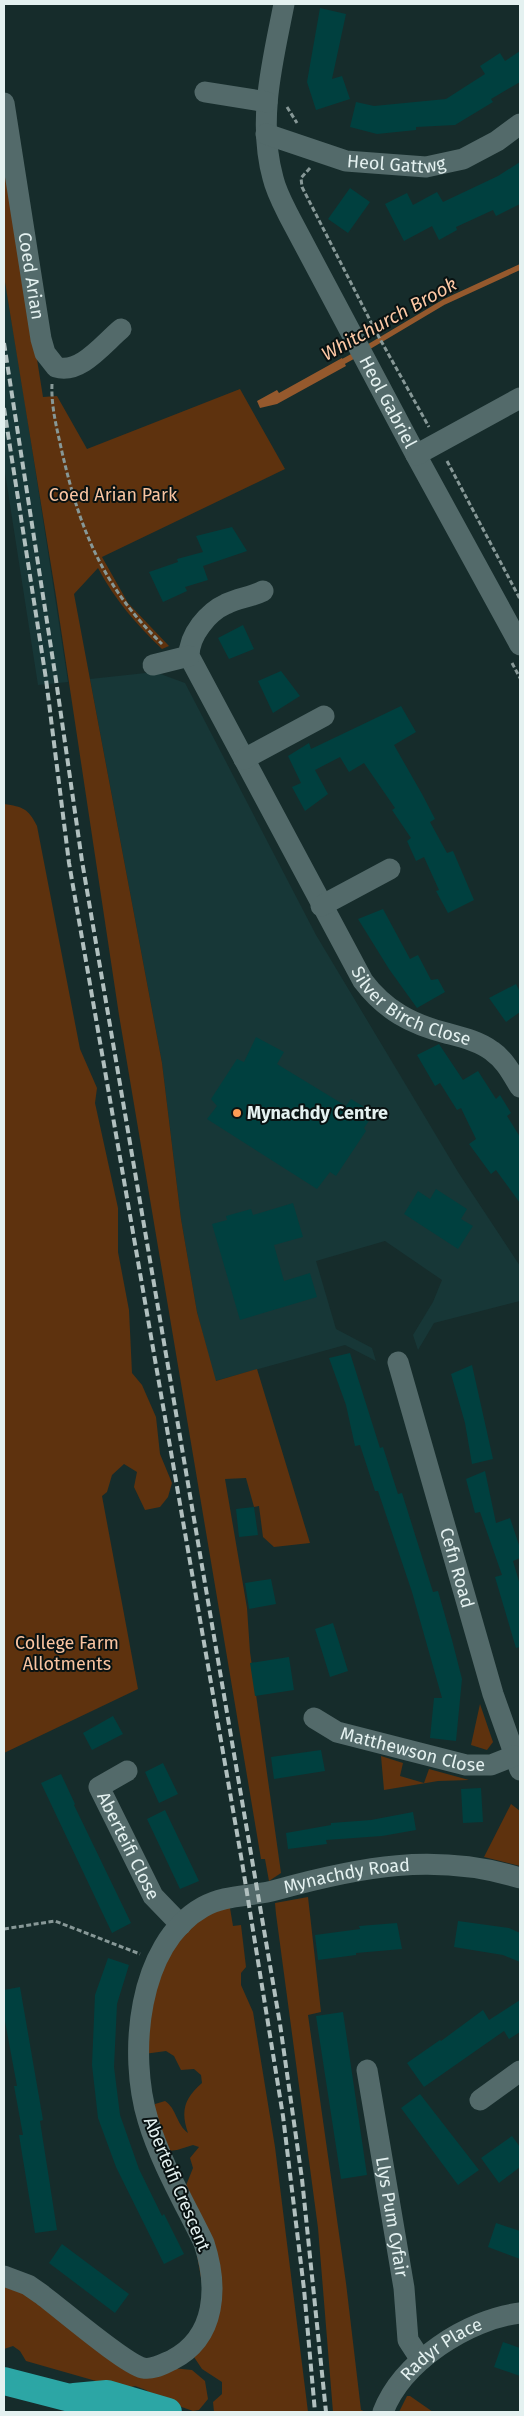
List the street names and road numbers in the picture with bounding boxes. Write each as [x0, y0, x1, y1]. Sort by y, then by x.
street label: Heol Gattwg [346, 150, 448, 178]
street label: Coed Arian [13, 231, 49, 321]
street label: Heol Gabriel [354, 352, 421, 452]
street label: Silver Birch Close [346, 963, 474, 1050]
street label: Cefn Road [435, 1525, 479, 1610]
street label: Matthewson Close [338, 1722, 485, 1776]
street label: Aberteifi Close [92, 1788, 164, 1904]
street label: Mynachdy Road [281, 1854, 410, 1898]
street label: Aberteifi Crescent [139, 2114, 215, 2255]
street label: Llys Pum Cyfair [371, 2155, 413, 2279]
street label: Radyr Place [396, 2313, 485, 2385]

